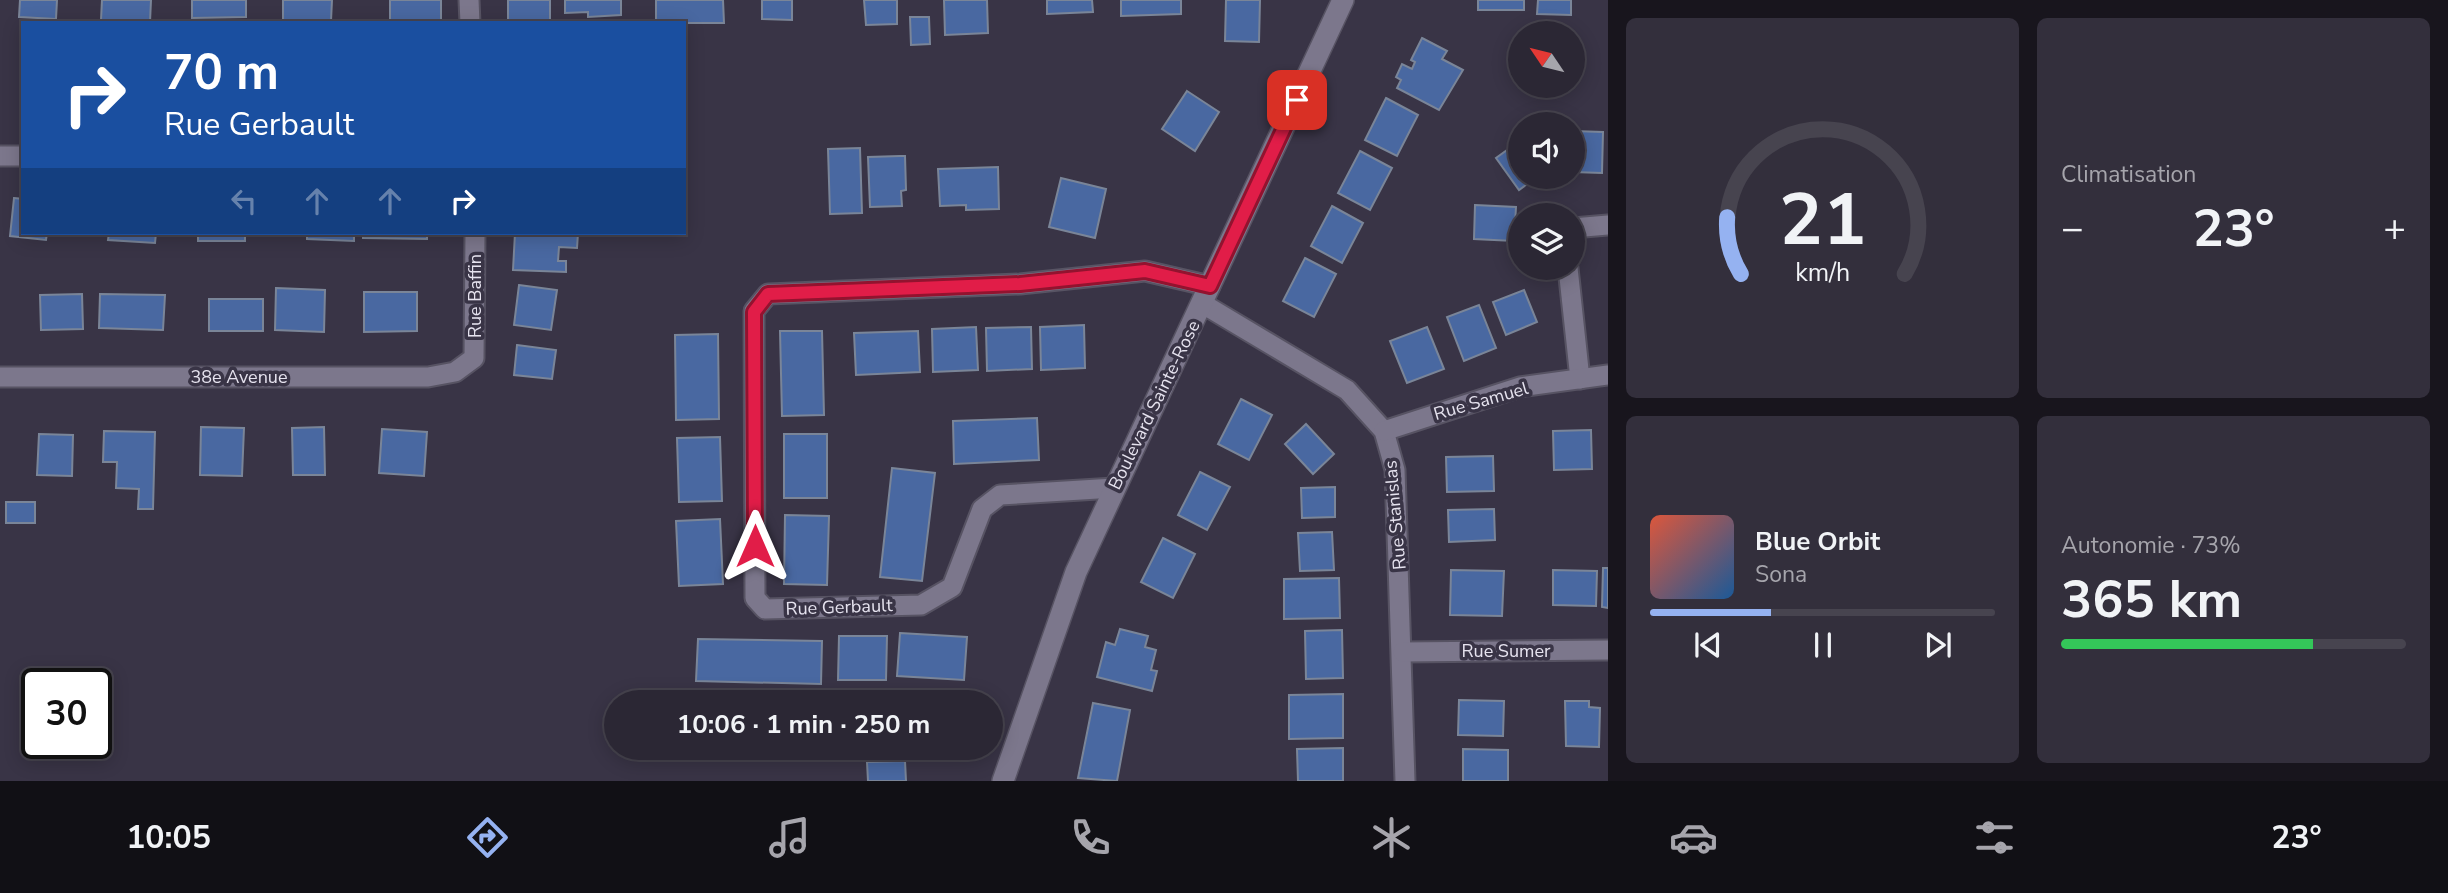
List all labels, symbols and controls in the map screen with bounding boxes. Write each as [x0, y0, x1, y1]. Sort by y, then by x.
north arrow [1508, 21, 1586, 98]
map controls [1508, 21, 1585, 280]
text: 70 m [164, 39, 279, 106]
icon: right [49, 49, 140, 140]
pin [1267, 70, 1327, 130]
icon: arrive [1278, 81, 1316, 119]
text: Rue Gerbault [164, 103, 354, 146]
button: sound [1508, 112, 1585, 189]
text: Climatisation [2061, 159, 2196, 190]
text: 21 [1779, 170, 1866, 270]
icon: left [225, 182, 263, 220]
icon: ahead [298, 182, 336, 220]
icon: ahead [371, 182, 409, 220]
icon: right [444, 182, 482, 220]
text: 23° [2192, 193, 2275, 264]
button: layers [1508, 203, 1585, 280]
text: − [2061, 203, 2084, 254]
text: + [2383, 203, 2406, 254]
street label: Rue Baffin [463, 254, 487, 338]
text: km/h [1795, 256, 1850, 290]
street label: Boulevard Sainte-Rose [1102, 316, 1206, 494]
street label: 38e Avenue [190, 365, 288, 389]
street label: Rue Samuel [1431, 376, 1532, 426]
street label: Rue Stanislas [1378, 459, 1412, 571]
position arrow [718, 509, 792, 583]
text: Blue Orbit [1755, 524, 1880, 559]
text: Autonomie · 73% [2061, 530, 2241, 561]
text: Sona [1755, 559, 1807, 590]
text: 365 km [2061, 564, 2242, 635]
street label: Rue Gerbault [785, 593, 894, 621]
icon: previous [1689, 626, 1727, 664]
icon: pause [1804, 626, 1842, 664]
icon: next [1919, 626, 1957, 664]
street label: Rue Sumer [1462, 639, 1551, 663]
speed limit sign: 30 [21, 668, 112, 759]
text: 10:06 · 1 min · 250 m [677, 707, 930, 742]
icon: directions [463, 813, 512, 862]
icon: music [765, 813, 814, 862]
icon: phone [1066, 813, 1115, 862]
icon: climate [1367, 813, 1416, 862]
icon: car [1669, 813, 1718, 862]
icon: filters [1970, 813, 2019, 862]
text: 10:05 [126, 816, 211, 859]
text: 23° [2271, 816, 2322, 859]

